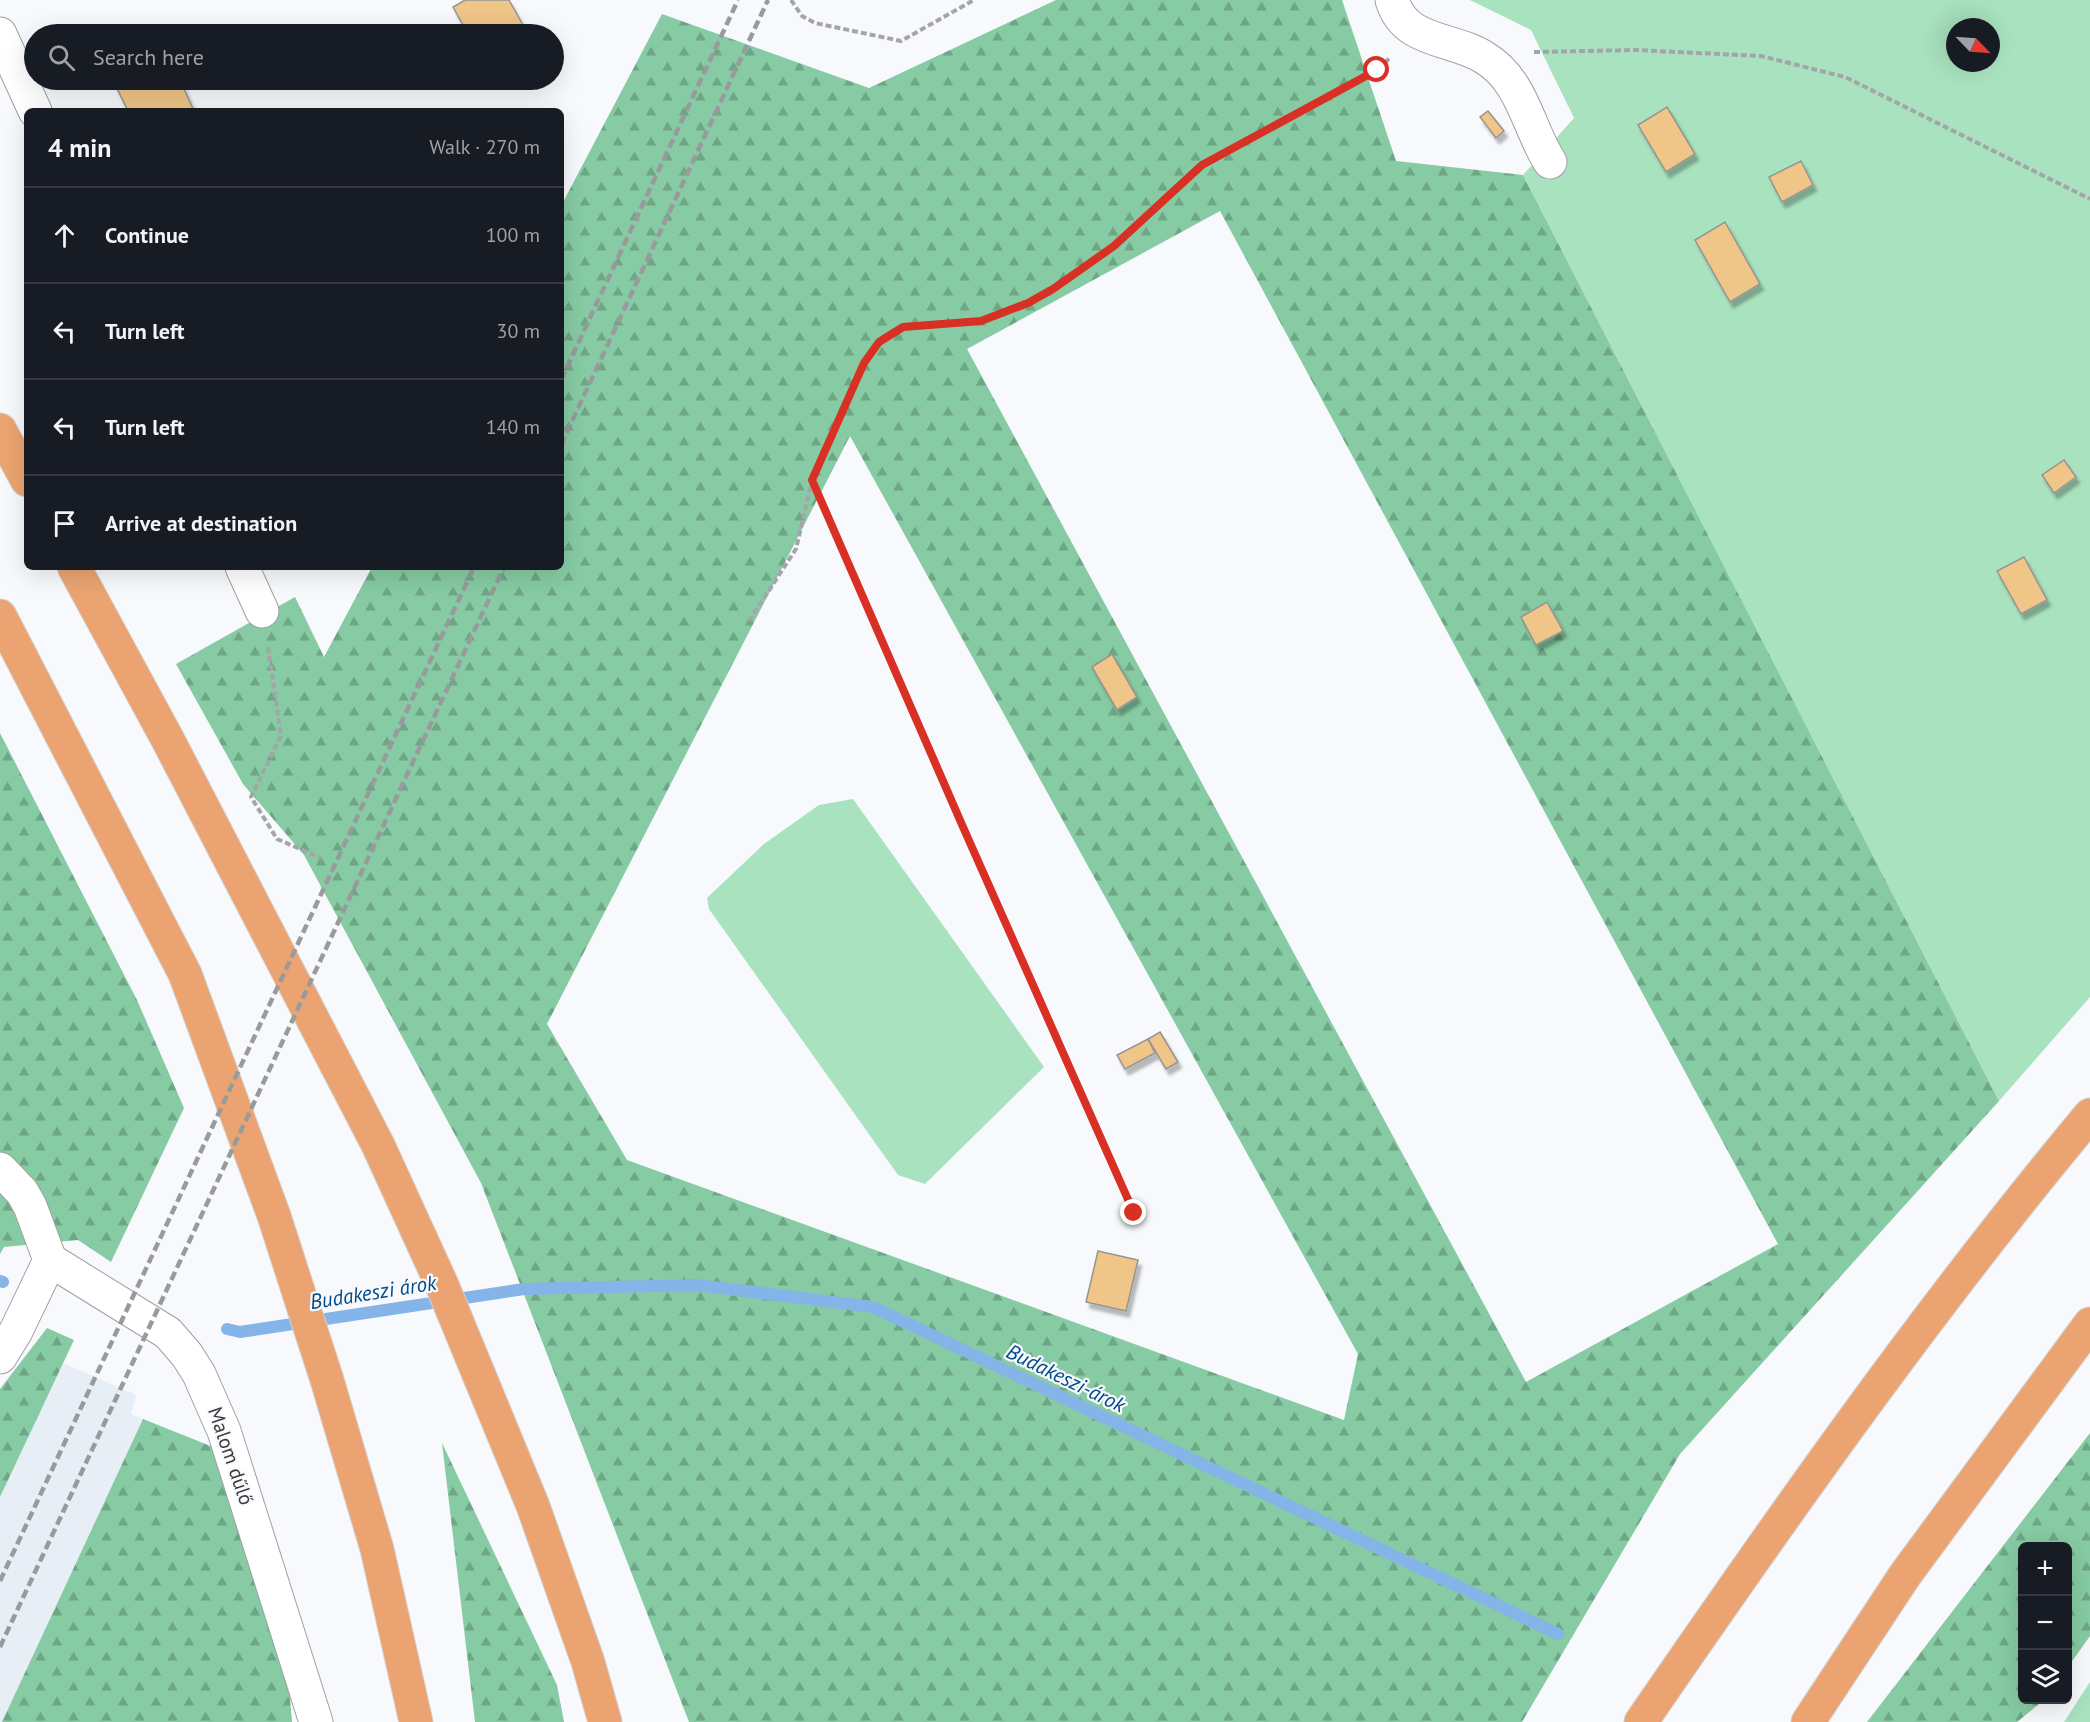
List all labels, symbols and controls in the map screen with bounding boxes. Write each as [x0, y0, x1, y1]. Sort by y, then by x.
north arrow [1946, 18, 2000, 72]
search box [24, 24, 564, 90]
icon: search [45, 41, 78, 74]
text: Search here [93, 43, 204, 71]
route start [1363, 56, 1389, 82]
text: 4 min [48, 131, 111, 164]
text: Walk · 270 m [429, 134, 540, 160]
icon: ahead [48, 219, 81, 252]
text: Continue [105, 221, 189, 249]
text: 100 m [486, 222, 540, 248]
icon: left [48, 315, 81, 348]
text: Turn left [105, 317, 185, 345]
text: 30 m [497, 318, 540, 344]
icon: left [48, 411, 81, 444]
text: Turn left [105, 413, 185, 441]
text: 140 m [486, 414, 540, 440]
icon: arrive [48, 507, 81, 540]
text: Arrive at destination [105, 509, 297, 537]
route end [1120, 1199, 1146, 1225]
water label: Budakeszi árok [308, 1268, 440, 1315]
water label: Budakeszi-árok [1002, 1338, 1131, 1419]
street label: Malom dűlő [202, 1404, 260, 1508]
map controls [2018, 1542, 2072, 1704]
button: + [2018, 1542, 2072, 1596]
button: − [2018, 1596, 2072, 1650]
button: layers [2018, 1650, 2072, 1704]

